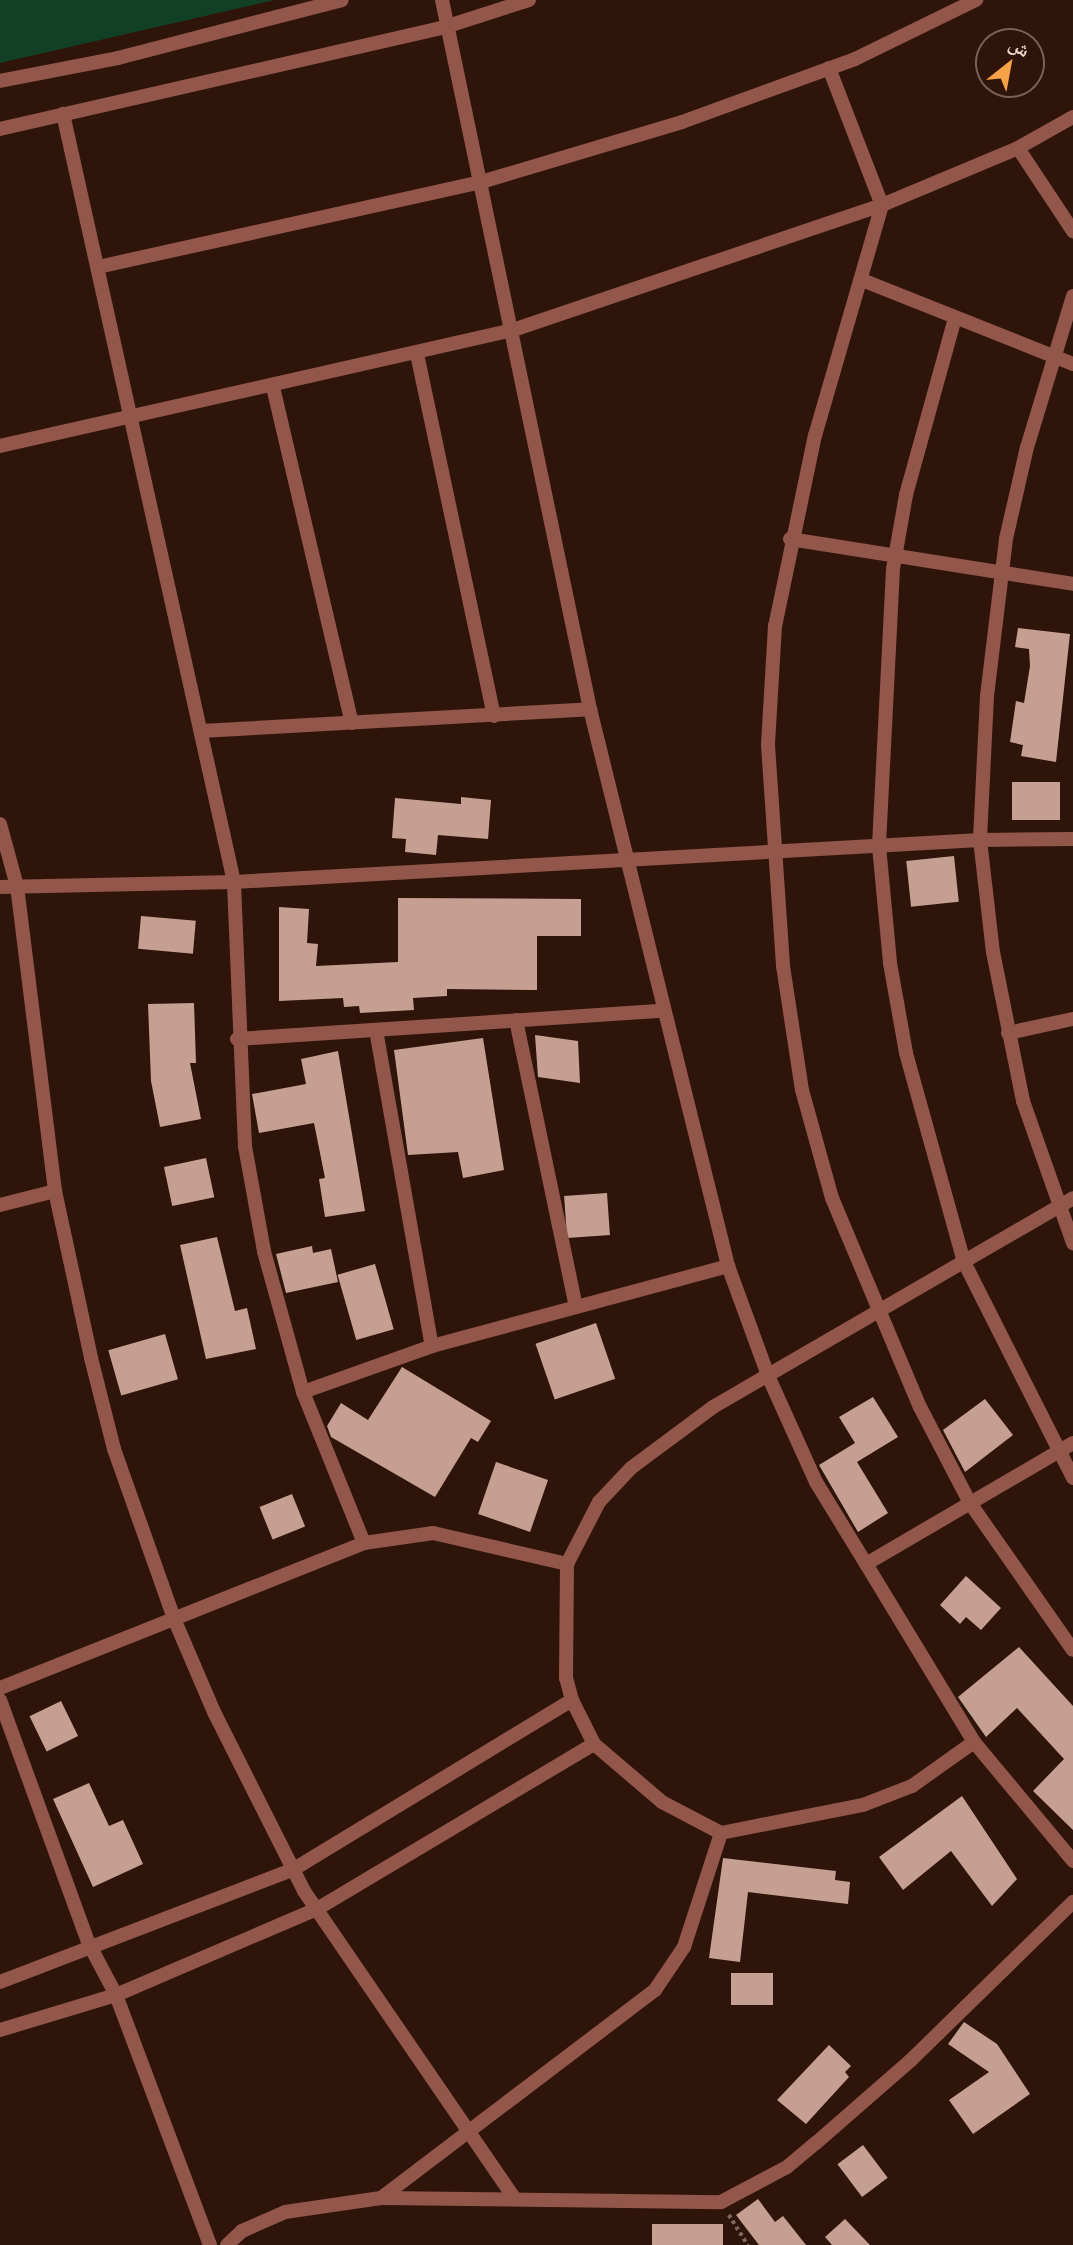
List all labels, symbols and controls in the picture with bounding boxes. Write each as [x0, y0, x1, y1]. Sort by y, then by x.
north arrow [975, 28, 1045, 98]
text: ش [1005, 31, 1035, 62]

